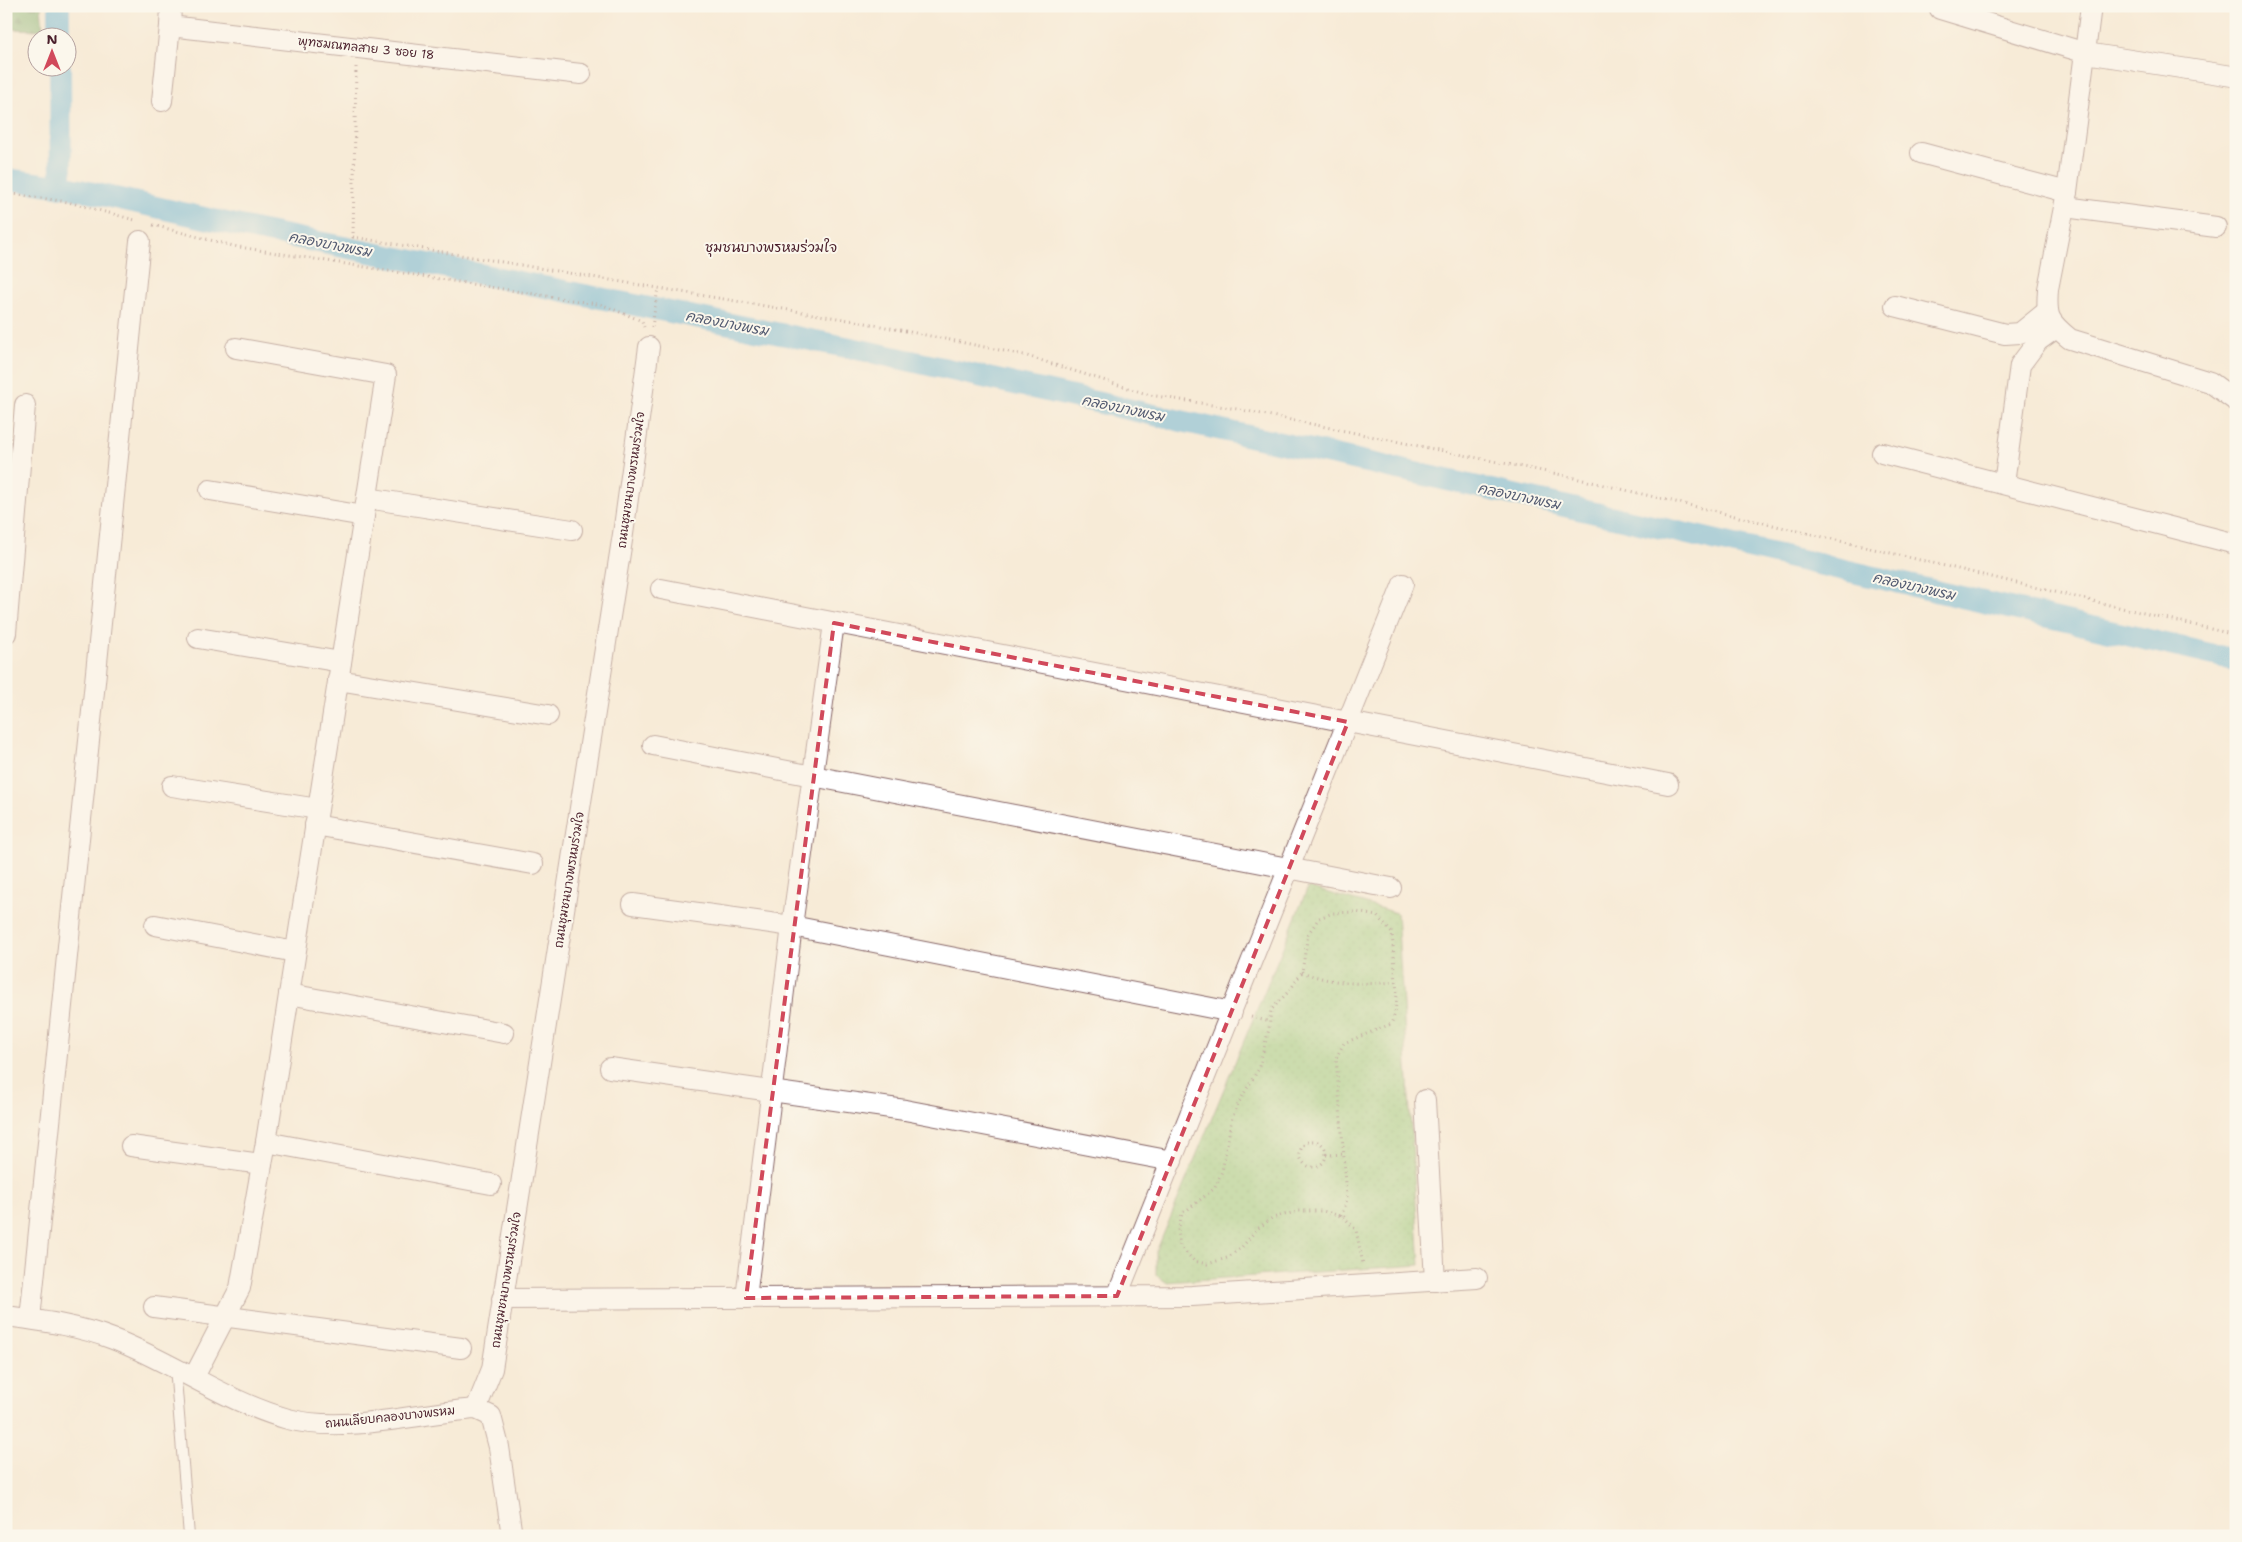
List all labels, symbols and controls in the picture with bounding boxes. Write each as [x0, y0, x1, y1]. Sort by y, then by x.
north arrow [28, 28, 78, 78]
text: N [46, 30, 58, 48]
street label: พุทธมณฑลสาย 3 ซอย 18 [297, 33, 435, 64]
water label: คลองบางพรม [287, 227, 375, 261]
district label: ชุมชนบางพรหมร่วมใจ [705, 238, 837, 257]
water label: คลองบางพรม [684, 306, 772, 340]
water label: คลองบางพรม [1080, 390, 1168, 426]
street label: ถนนชุมชนบางพรหมร่วมใจ [614, 411, 649, 549]
water label: คลองบางพรม [1476, 478, 1564, 514]
water label: คลองบางพรม [1871, 568, 1959, 605]
street label: ถนนชุมชนบางพรหมร่วมใจ [550, 811, 589, 949]
street label: ถนนชุมชนบางพรหมร่วมใจ [487, 1211, 526, 1349]
street label: ถนนเลียบคลองบางพรหม [324, 1402, 456, 1432]

